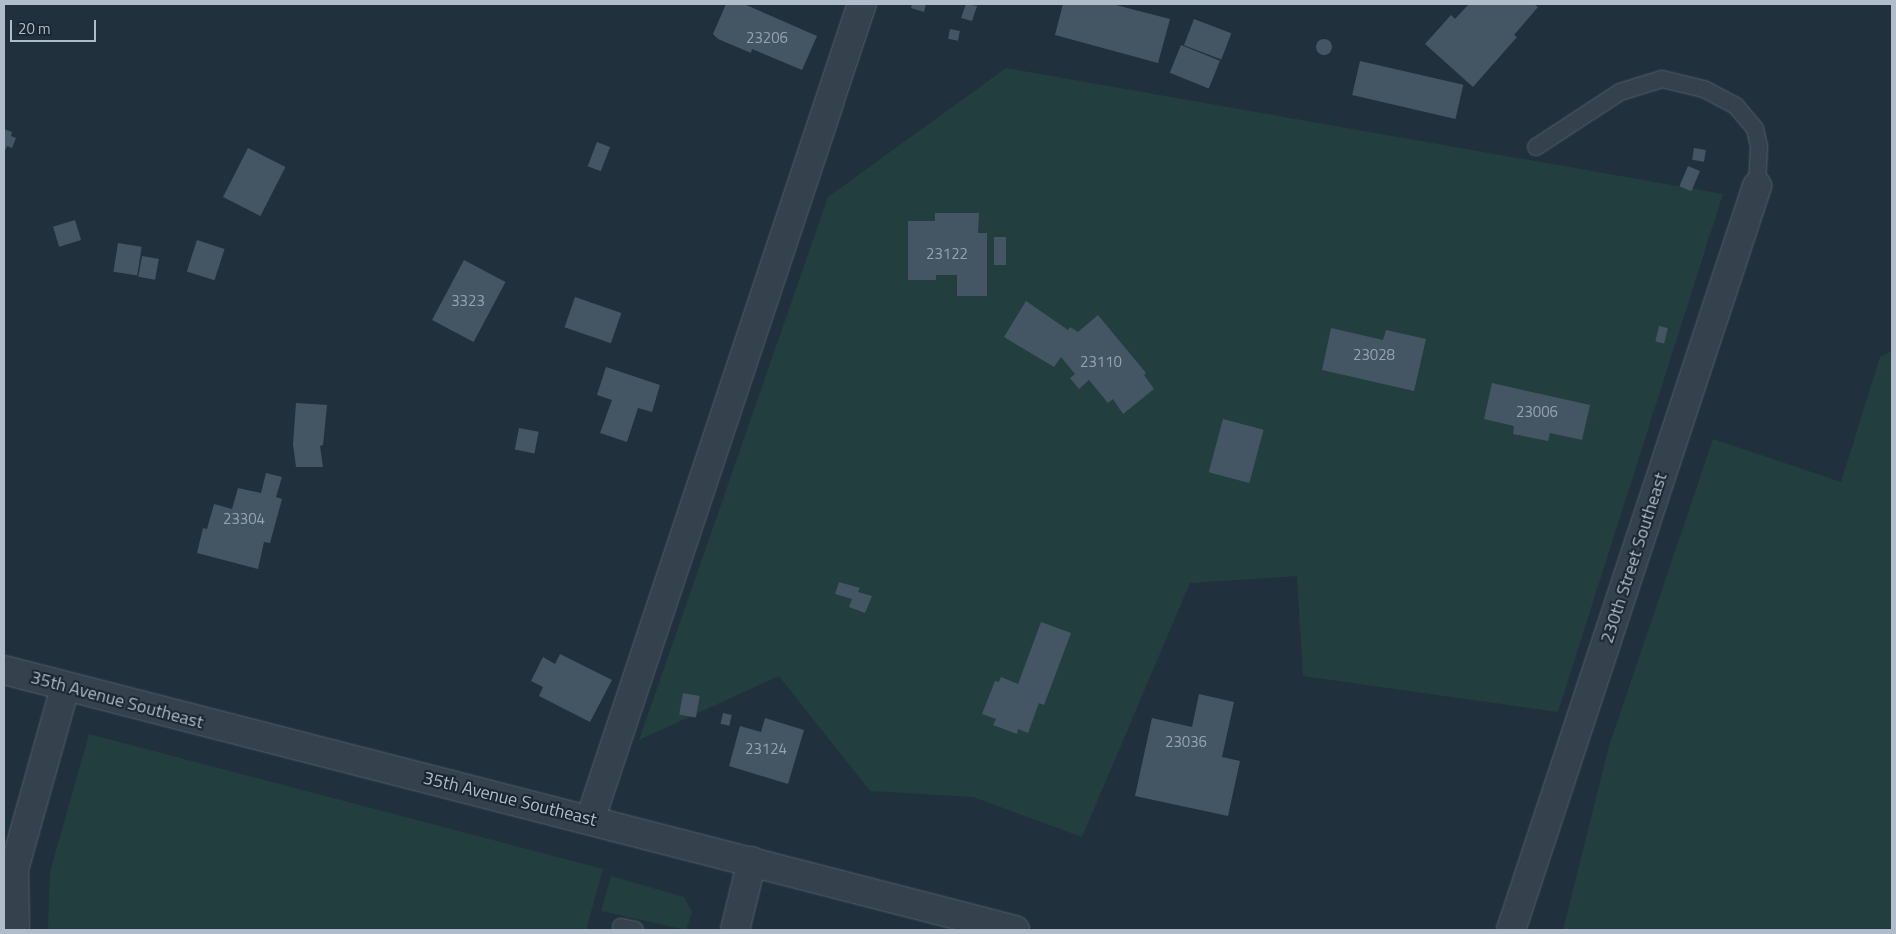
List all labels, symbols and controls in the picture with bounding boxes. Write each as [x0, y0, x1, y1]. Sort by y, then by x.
scale bar [12, 10, 99, 42]
text: 20 m [18, 17, 51, 40]
house number: 23206 [746, 29, 788, 47]
house number: 23122 [926, 245, 968, 263]
house number: 3323 [451, 292, 485, 310]
house number: 23028 [1353, 346, 1395, 364]
house number: 23110 [1080, 353, 1122, 371]
house number: 23006 [1516, 403, 1558, 421]
street label: 230th Street Southeast [1596, 470, 1672, 646]
house number: 23304 [223, 510, 265, 528]
street label: 35th Avenue Southeast [28, 667, 206, 733]
house number: 23036 [1165, 733, 1207, 751]
house number: 23124 [745, 740, 787, 758]
street label: 35th Avenue Southeast [421, 767, 599, 831]

